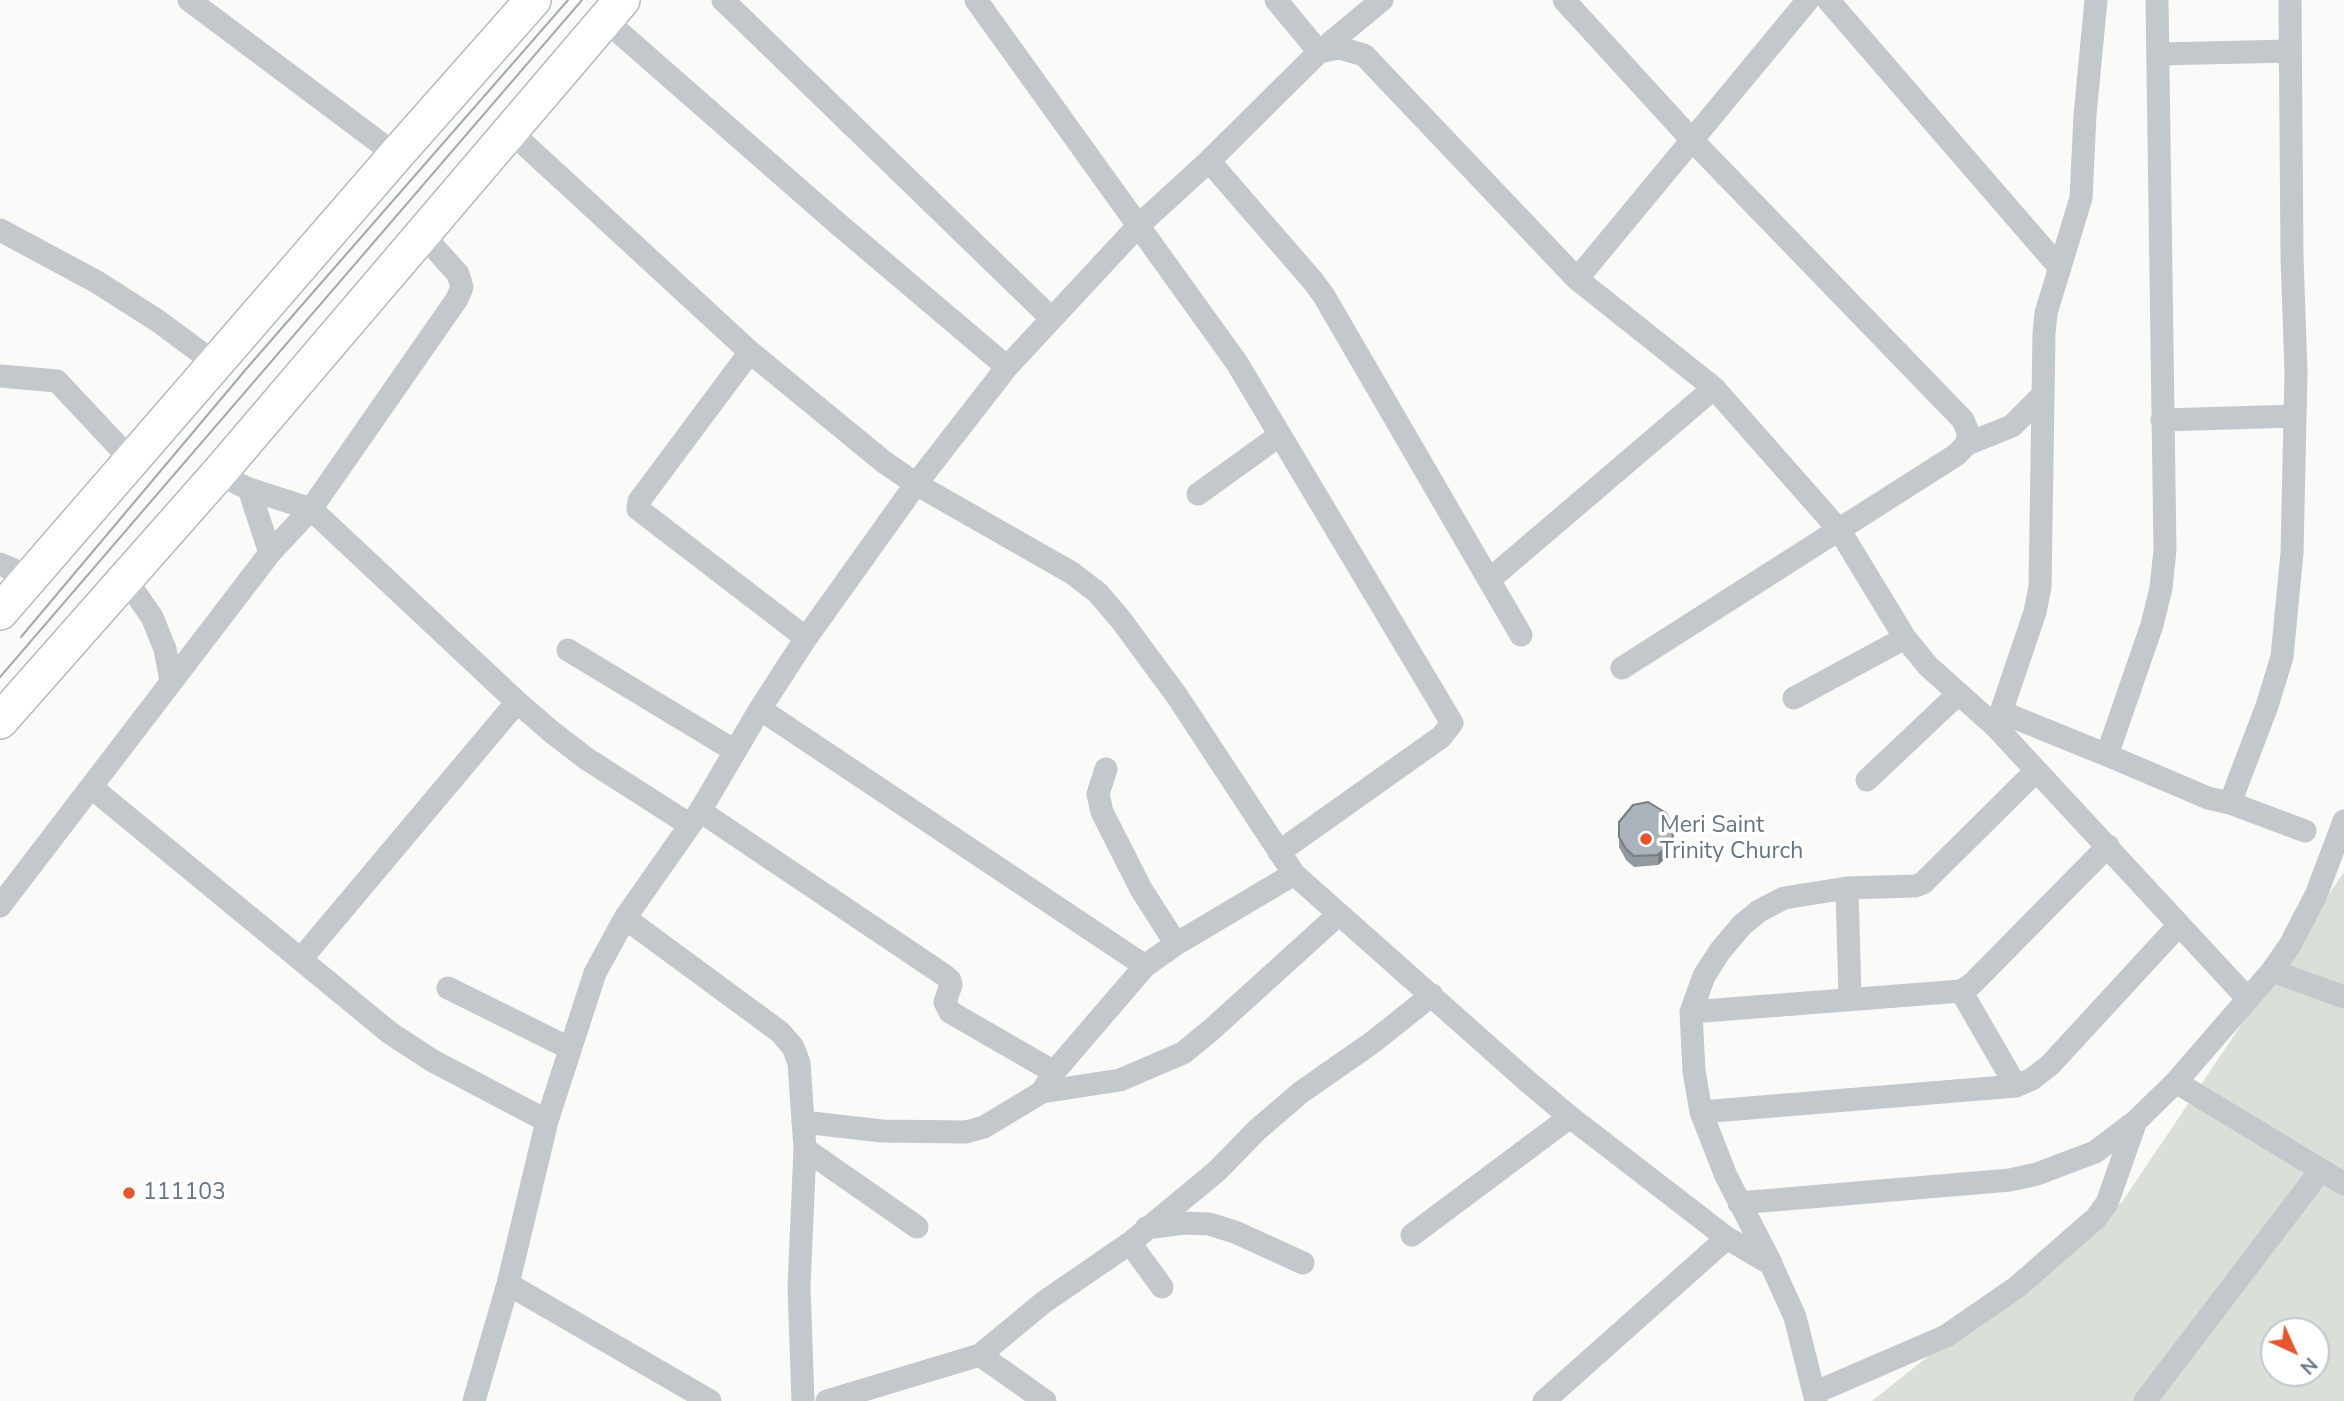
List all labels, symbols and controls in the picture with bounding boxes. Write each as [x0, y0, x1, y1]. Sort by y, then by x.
place label: Meri Saint Trinity Church [1660, 812, 1803, 866]
marker: Meri Saint Trinity Church [1638, 831, 1654, 847]
place label: 111103 [143, 1179, 226, 1207]
marker: 111103 [121, 1185, 137, 1201]
north arrow [2260, 1317, 2330, 1387]
text: N [2294, 1351, 2323, 1380]

